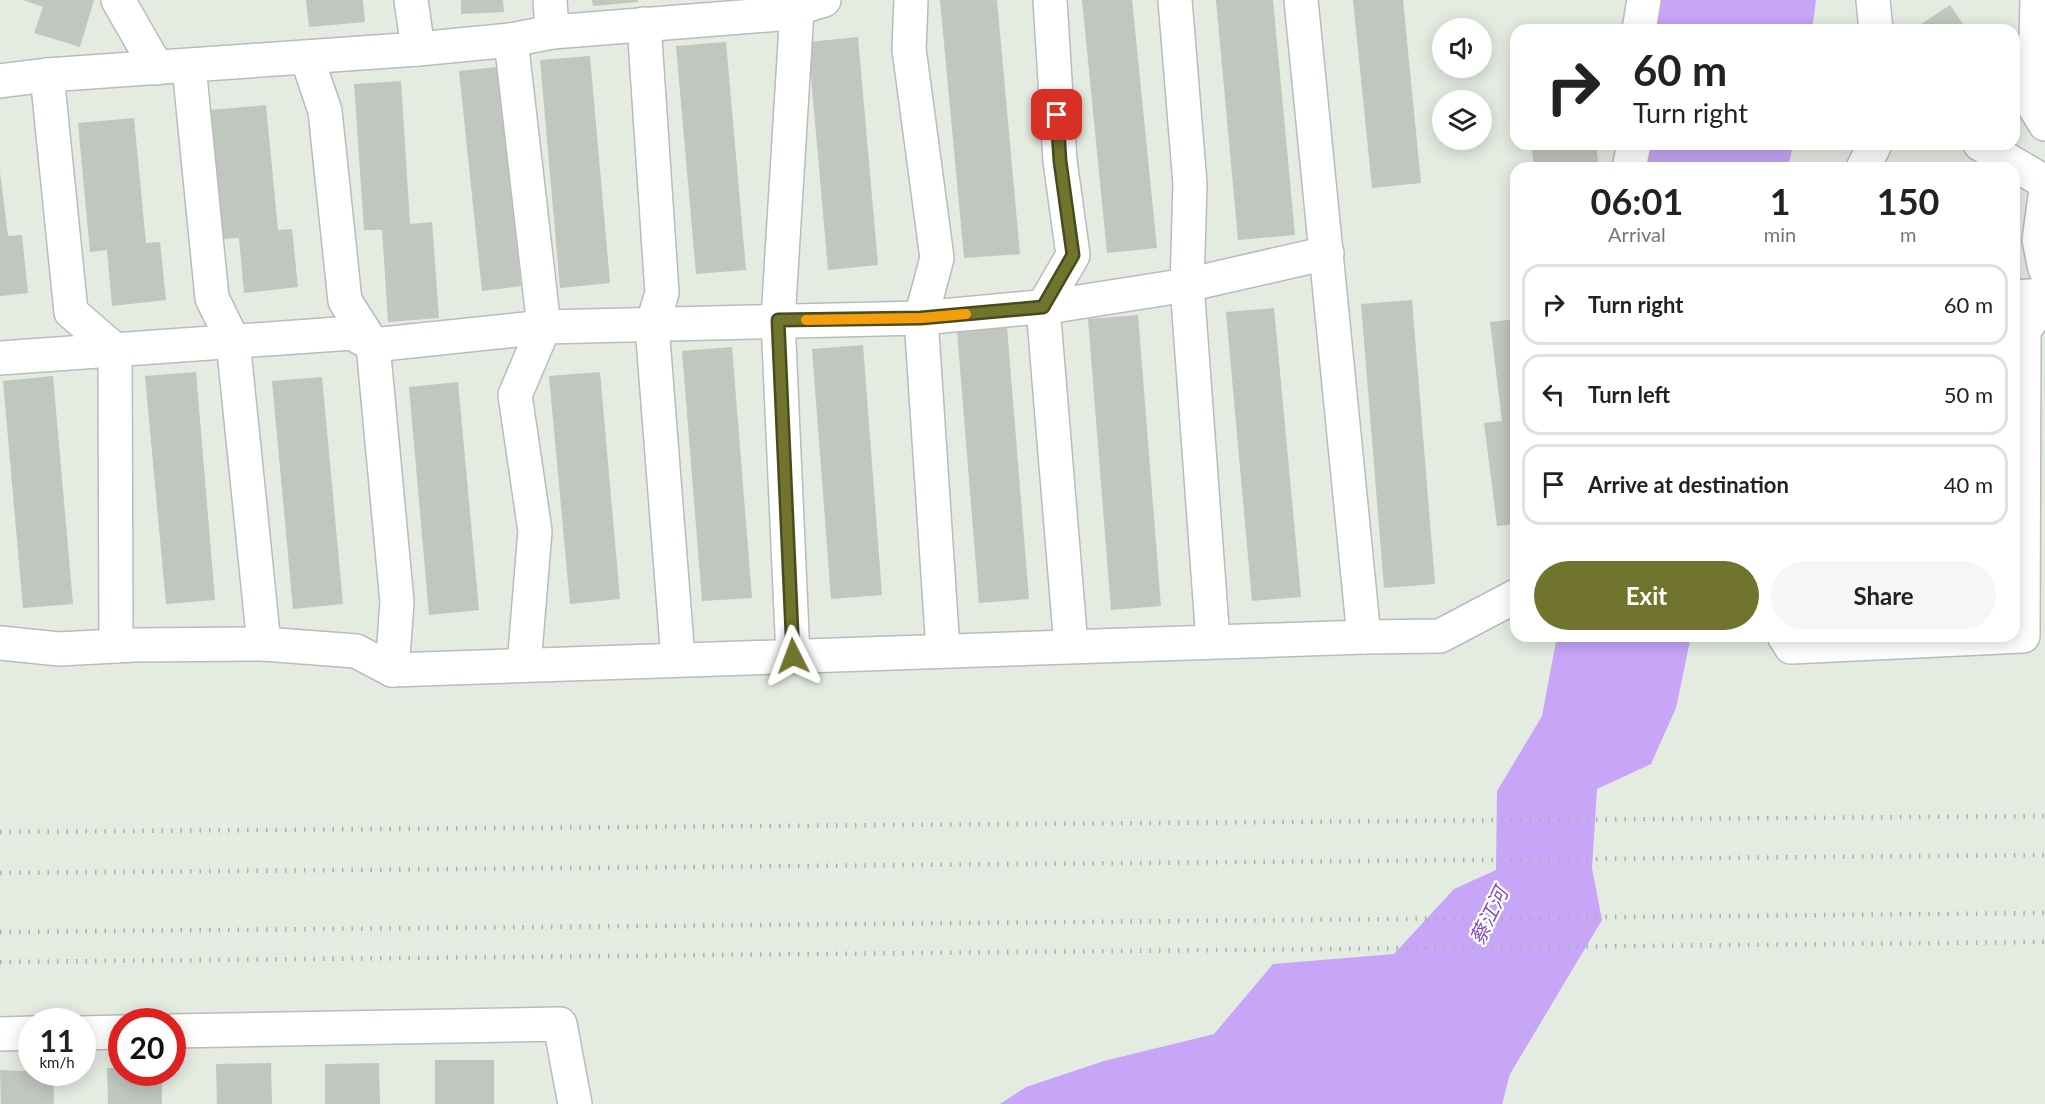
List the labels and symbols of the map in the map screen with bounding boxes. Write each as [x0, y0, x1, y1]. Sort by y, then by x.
pin [1031, 89, 1082, 140]
position arrow [761, 624, 825, 688]
water label: 蔡江河 [1464, 880, 1514, 948]
speed limit sign: 20 [108, 1008, 186, 1086]

